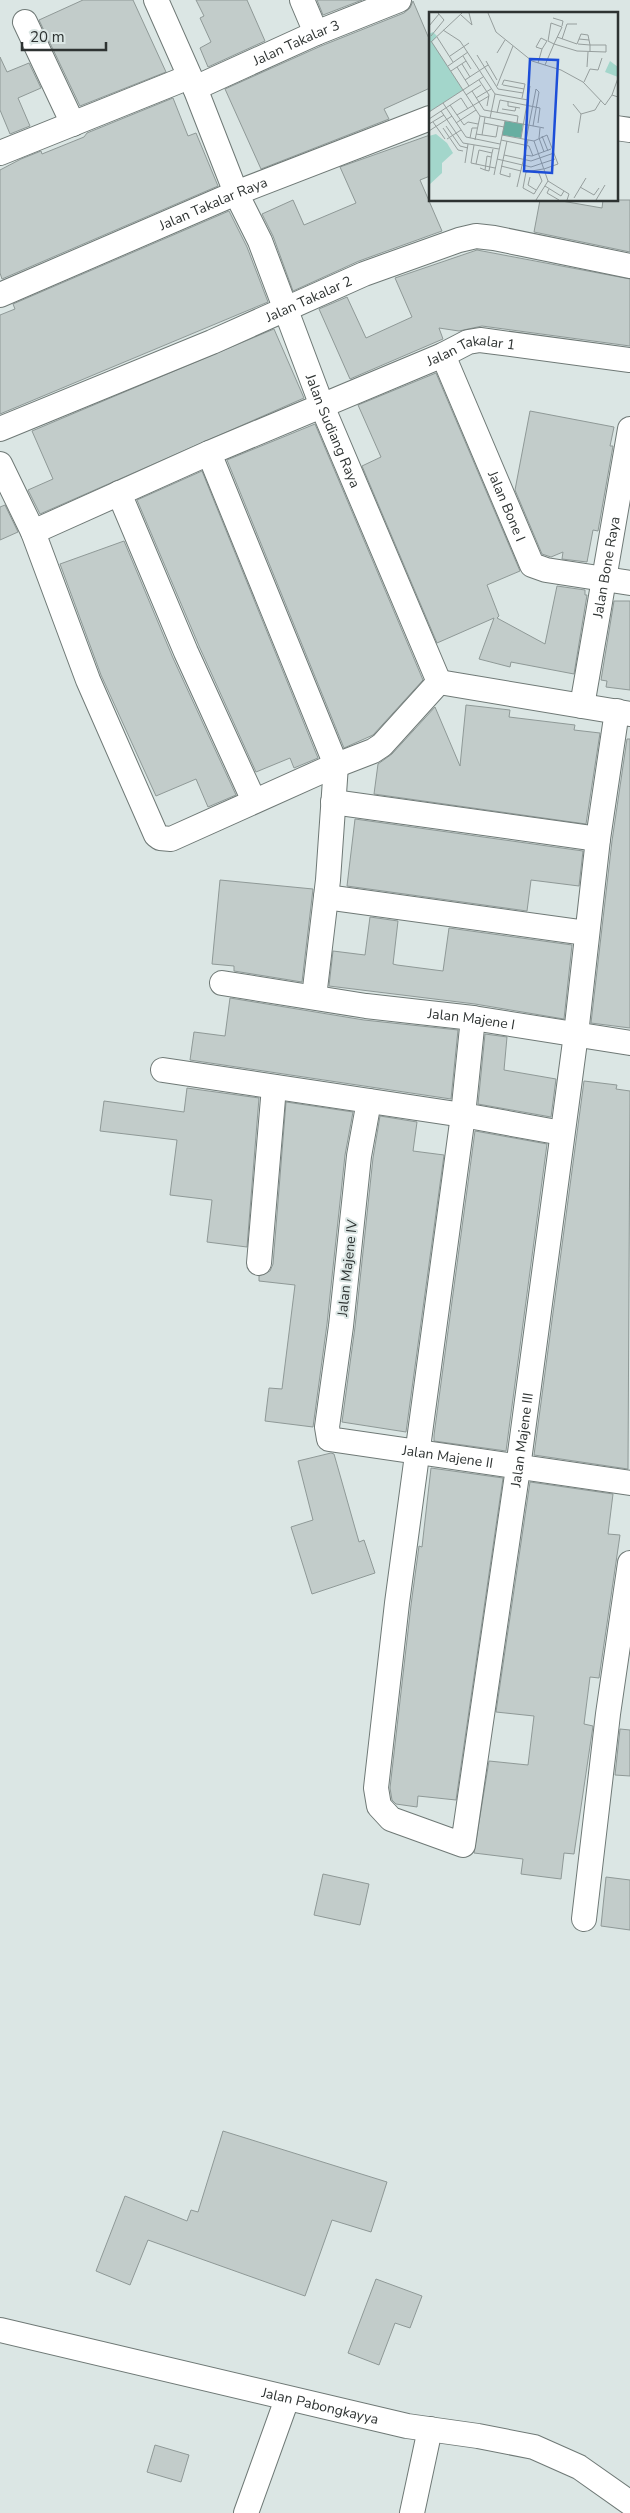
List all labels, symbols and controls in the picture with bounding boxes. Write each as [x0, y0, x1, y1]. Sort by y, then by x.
inset map [429, 12, 618, 201]
street label: Jalan Takalar 3 [249, 16, 342, 71]
scale bar [22, 20, 106, 52]
text: 20 m [30, 27, 65, 47]
street label: Jalan Takalar Raya [155, 173, 270, 235]
street label: Jalan Takalar 2 [262, 272, 355, 327]
street label: Jalan Takalar 1 [423, 331, 516, 371]
street label: Jalan Sudiang Raya [300, 370, 365, 491]
street label: Jalan Bone I [483, 467, 530, 544]
street label: Jalan Bone Raya [588, 515, 625, 620]
street label: Jalan Majene I [426, 1004, 516, 1035]
street label: Jalan Majene IV [333, 1218, 362, 1318]
street label: Jalan Majene III [506, 1392, 538, 1489]
street label: Jalan Majene II [400, 1441, 494, 1473]
street label: Jalan Pabongkayya [259, 2383, 380, 2429]

